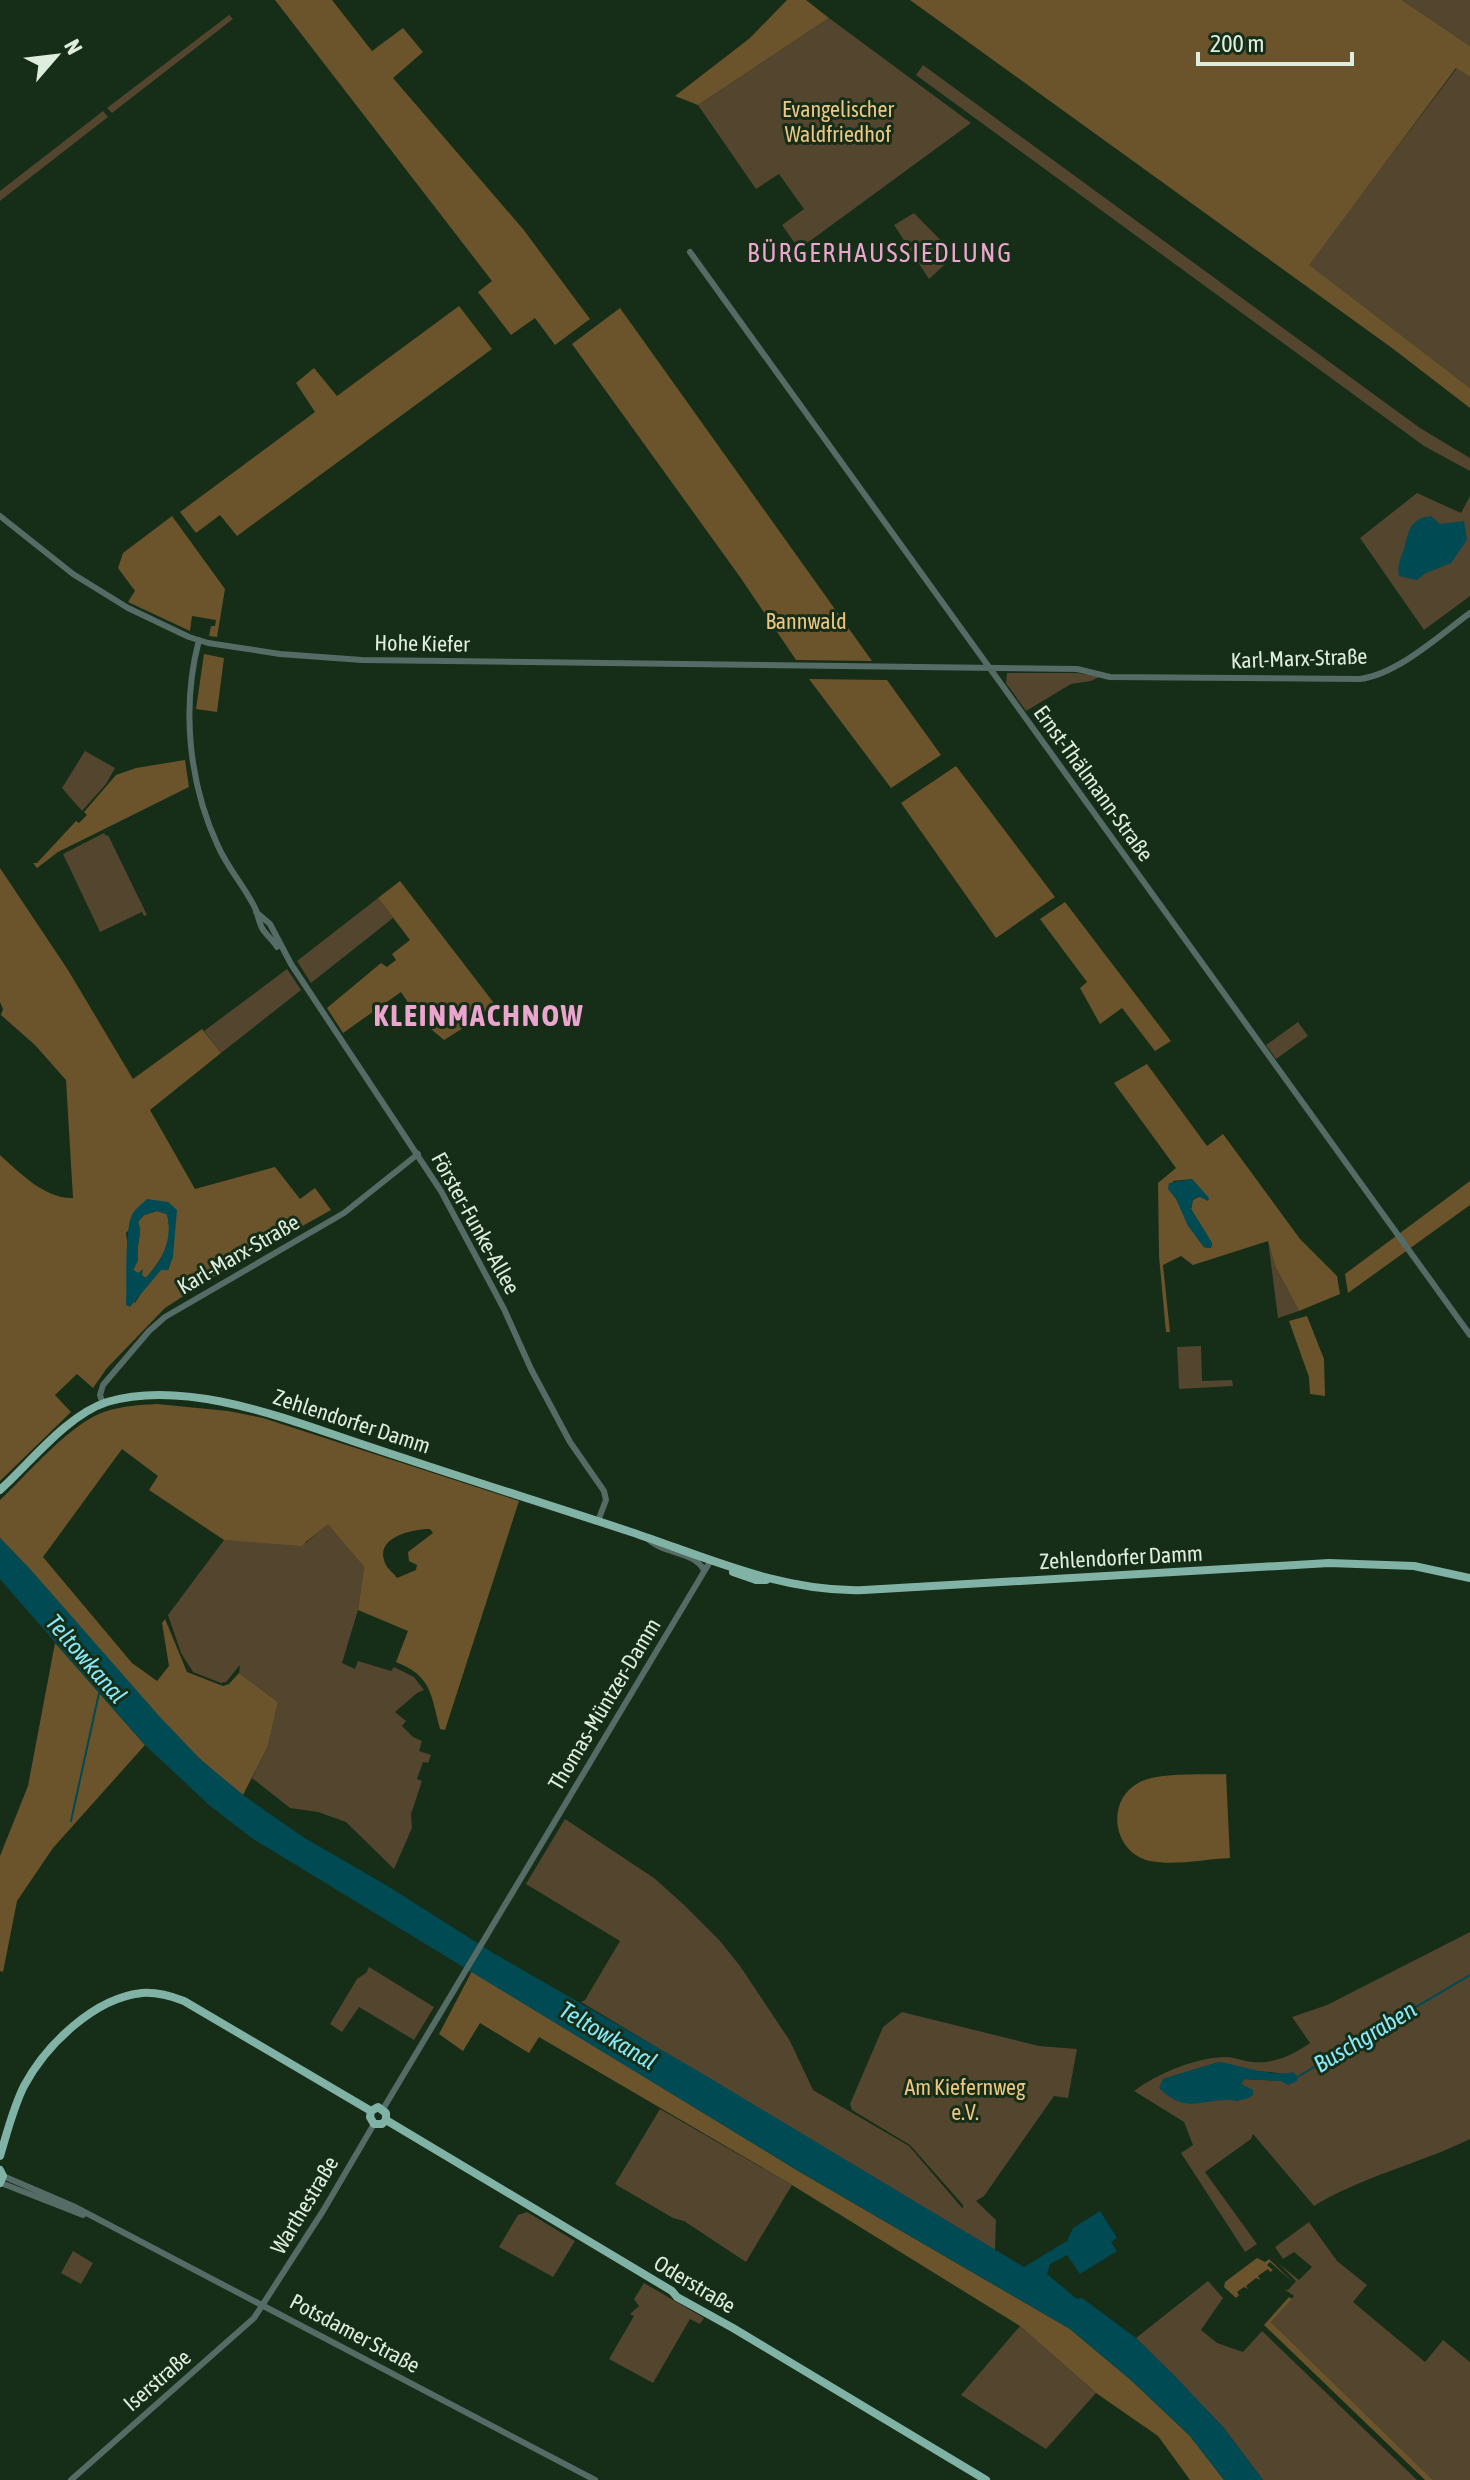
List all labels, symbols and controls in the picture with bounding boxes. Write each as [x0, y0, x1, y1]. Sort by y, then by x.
north arrow [16, 16, 96, 96]
scale bar [1198, 16, 1352, 66]
text: 200 m [1210, 30, 1264, 57]
text: N [59, 35, 88, 58]
park label: Evangelischer Waldfriedhof [782, 96, 895, 147]
district label: BÜRGERHAUSSIEDLUNG [747, 238, 1013, 268]
park label: Bannwald [765, 608, 847, 634]
street label: Hohe Kiefer [374, 629, 470, 657]
street label: Karl-Marx-Straße [1230, 643, 1368, 673]
street label: Ernst-Thälmann-Straße [1029, 700, 1159, 866]
district label: KLEINMACHNOW [374, 998, 584, 1032]
street label: Förster-Funke-Allee [426, 1148, 526, 1298]
street label: Karl-Marx-Straße [172, 1209, 304, 1299]
street label: Zehlendorfer Damm [270, 1383, 434, 1459]
street label: Zehlendorfer Damm [1039, 1540, 1203, 1574]
water label: Teltowkanal [41, 1609, 132, 1709]
street label: Thomas-Müntzer-Damm [542, 1613, 666, 1795]
water label: Buschgraben [1309, 1995, 1421, 2078]
water label: Teltowkanal [555, 1996, 662, 2075]
park label: Am Kiefernweg e.V. [904, 2074, 1026, 2125]
street label: Warthestraße [265, 2151, 343, 2259]
street label: Oderstraße [650, 2250, 740, 2318]
street label: Potsdamer Straße [286, 2288, 424, 2378]
street label: Iserstraße [118, 2344, 196, 2416]

